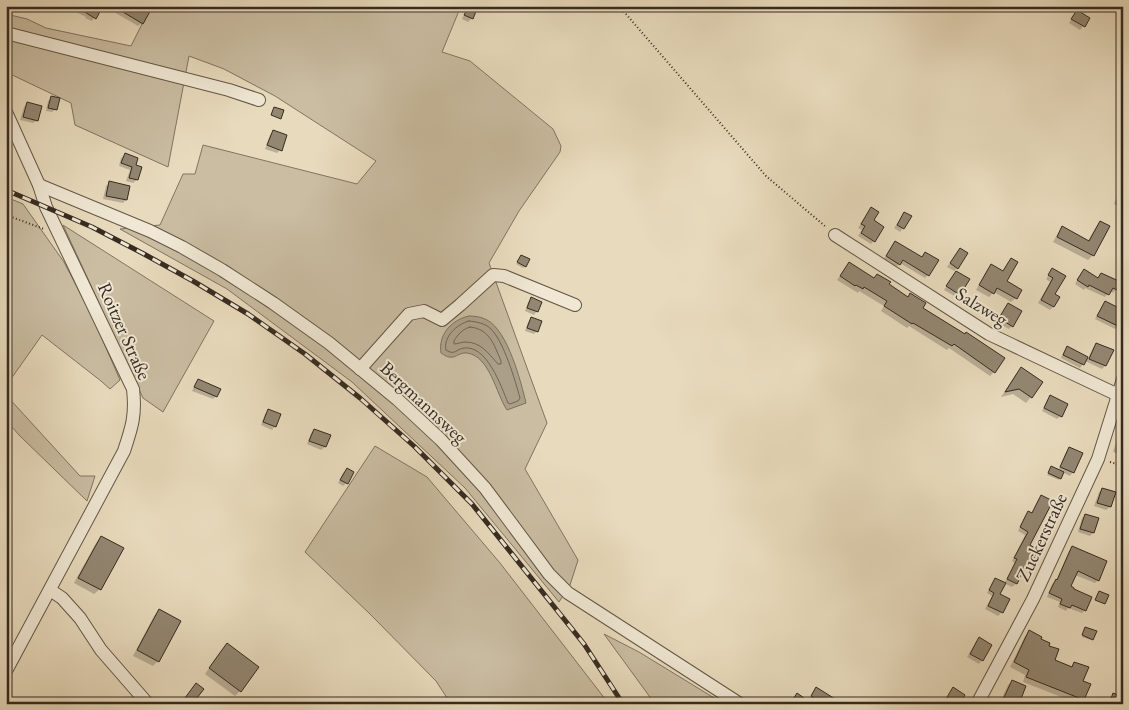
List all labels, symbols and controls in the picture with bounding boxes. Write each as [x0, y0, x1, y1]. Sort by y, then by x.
street label: Roitzer Straße [92, 279, 157, 384]
street label: Salzweg [951, 281, 1013, 332]
street label: Bergmannsweg [375, 356, 473, 449]
street label: Zuckerstraße [1010, 489, 1073, 585]

